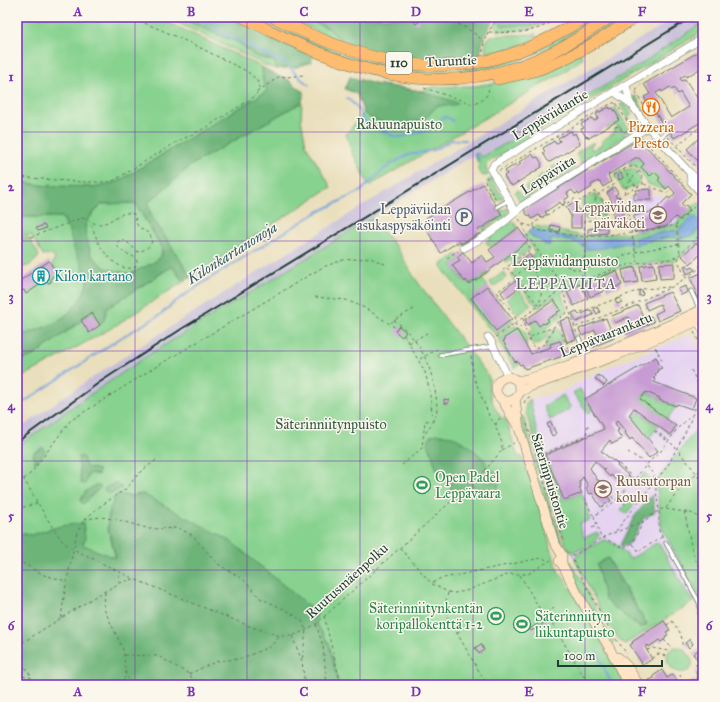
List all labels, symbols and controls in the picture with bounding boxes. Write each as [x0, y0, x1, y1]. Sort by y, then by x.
text: A [73, 4, 83, 20]
text: B [187, 4, 196, 20]
text: C [300, 4, 309, 20]
text: D [411, 4, 421, 20]
text: E [524, 4, 534, 20]
text: F [638, 4, 647, 20]
street label: Turuntie [425, 51, 477, 71]
road number: 110 [386, 52, 412, 74]
text: 1 [8, 69, 14, 85]
text: 1 [706, 69, 712, 85]
street label: Leppäviidantie [509, 86, 591, 144]
restaurant icon: Pizzeria Presto [641, 97, 661, 117]
park label: Rakuunapuisto [356, 116, 442, 133]
place label: Pizzeria Presto [628, 119, 674, 152]
street label: Leppäviita [518, 152, 579, 198]
text: 2 [8, 179, 15, 195]
text: 2 [706, 179, 713, 195]
place label: Leppäviidan päiväkoti [574, 199, 645, 232]
place label: Leppäviidan asukaspysäköinti [357, 201, 451, 234]
school or university icon: Leppäviidan päiväkoti [648, 205, 668, 225]
parking icon: Leppäviidan asukaspysäköinti [454, 207, 474, 227]
water label: Kilonkartanonoja [183, 218, 280, 288]
park label: Leppäviidanpuisto [512, 253, 618, 270]
building icon: Kilon kartano [31, 266, 51, 286]
place label: Kilon kartano [54, 268, 133, 285]
district label: LEPPÄVIITA [516, 275, 616, 293]
text: 3 [8, 289, 14, 305]
text: 3 [706, 289, 712, 305]
street label: Leppävaarankatu [557, 309, 655, 361]
text: 4 [7, 398, 15, 414]
text: 4 [705, 398, 713, 414]
park label: Säterinniitynpuisto [275, 416, 387, 433]
street label: Säterinpuistontie [527, 431, 573, 531]
place label: Open Padel Leppävaara [435, 469, 501, 502]
place label: Ruusutorpan koulu [616, 473, 691, 506]
sports icon: Open Padel Leppävaara [412, 475, 432, 495]
school or university icon: Ruusutorpan koulu [593, 479, 613, 499]
text: 5 [8, 508, 15, 524]
text: 5 [706, 508, 713, 524]
street label: Ruutusmäenpolku [302, 539, 392, 622]
place label: Säterinniitynkentän koripallokenttä 1-2 [369, 600, 483, 633]
sports icon: Säterinniitynkentän koripallokenttä 1-2 [486, 606, 506, 626]
place label: Säterinniityn liikuntapuisto [535, 608, 614, 641]
sports icon: Säterinniityn liikuntapuisto [512, 614, 532, 634]
text: 6 [8, 618, 16, 634]
text: 6 [706, 618, 714, 634]
scale bar [558, 642, 662, 668]
text: 100 m [564, 649, 595, 663]
text: A [73, 684, 83, 700]
text: B [187, 684, 196, 700]
text: C [300, 684, 309, 700]
text: D [411, 684, 421, 700]
text: E [524, 684, 534, 700]
text: F [638, 684, 647, 700]

